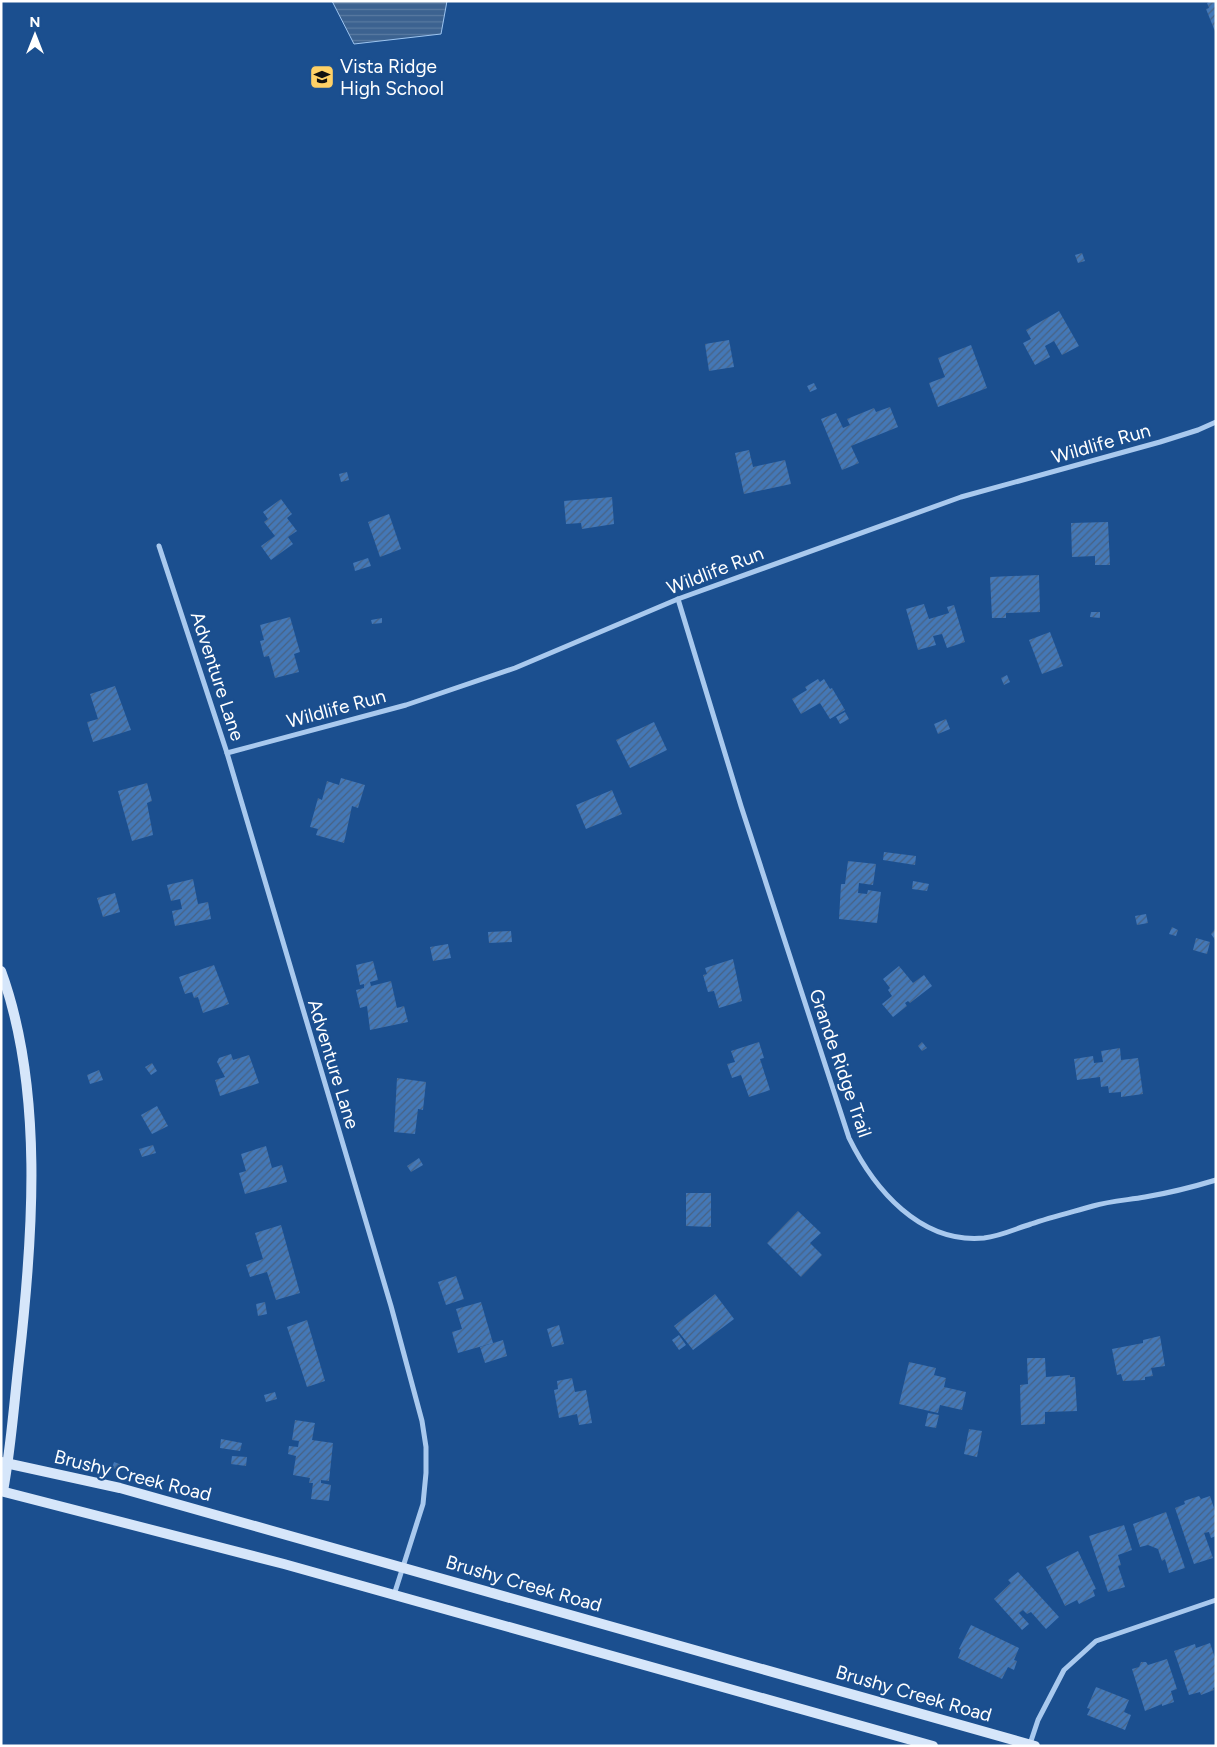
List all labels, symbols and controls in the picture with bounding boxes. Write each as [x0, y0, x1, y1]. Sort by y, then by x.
north arrow [10, 10, 60, 60]
text: N [30, 14, 40, 31]
place label: Vista Ridge High School [340, 55, 444, 100]
school or university icon: Vista Ridge High School [309, 64, 335, 90]
street label: Wildlife Run [1049, 418, 1153, 469]
street label: Wildlife Run [664, 542, 767, 599]
street label: Adventure Lane [186, 609, 249, 744]
street label: Wildlife Run [284, 684, 388, 733]
street label: Grande Ridge Trail [804, 986, 877, 1140]
street label: Adventure Lane [303, 997, 364, 1132]
street label: Brushy Creek Road [52, 1445, 214, 1506]
street label: Brushy Creek Road [443, 1550, 604, 1617]
street label: Brushy Creek Road [833, 1660, 994, 1727]

